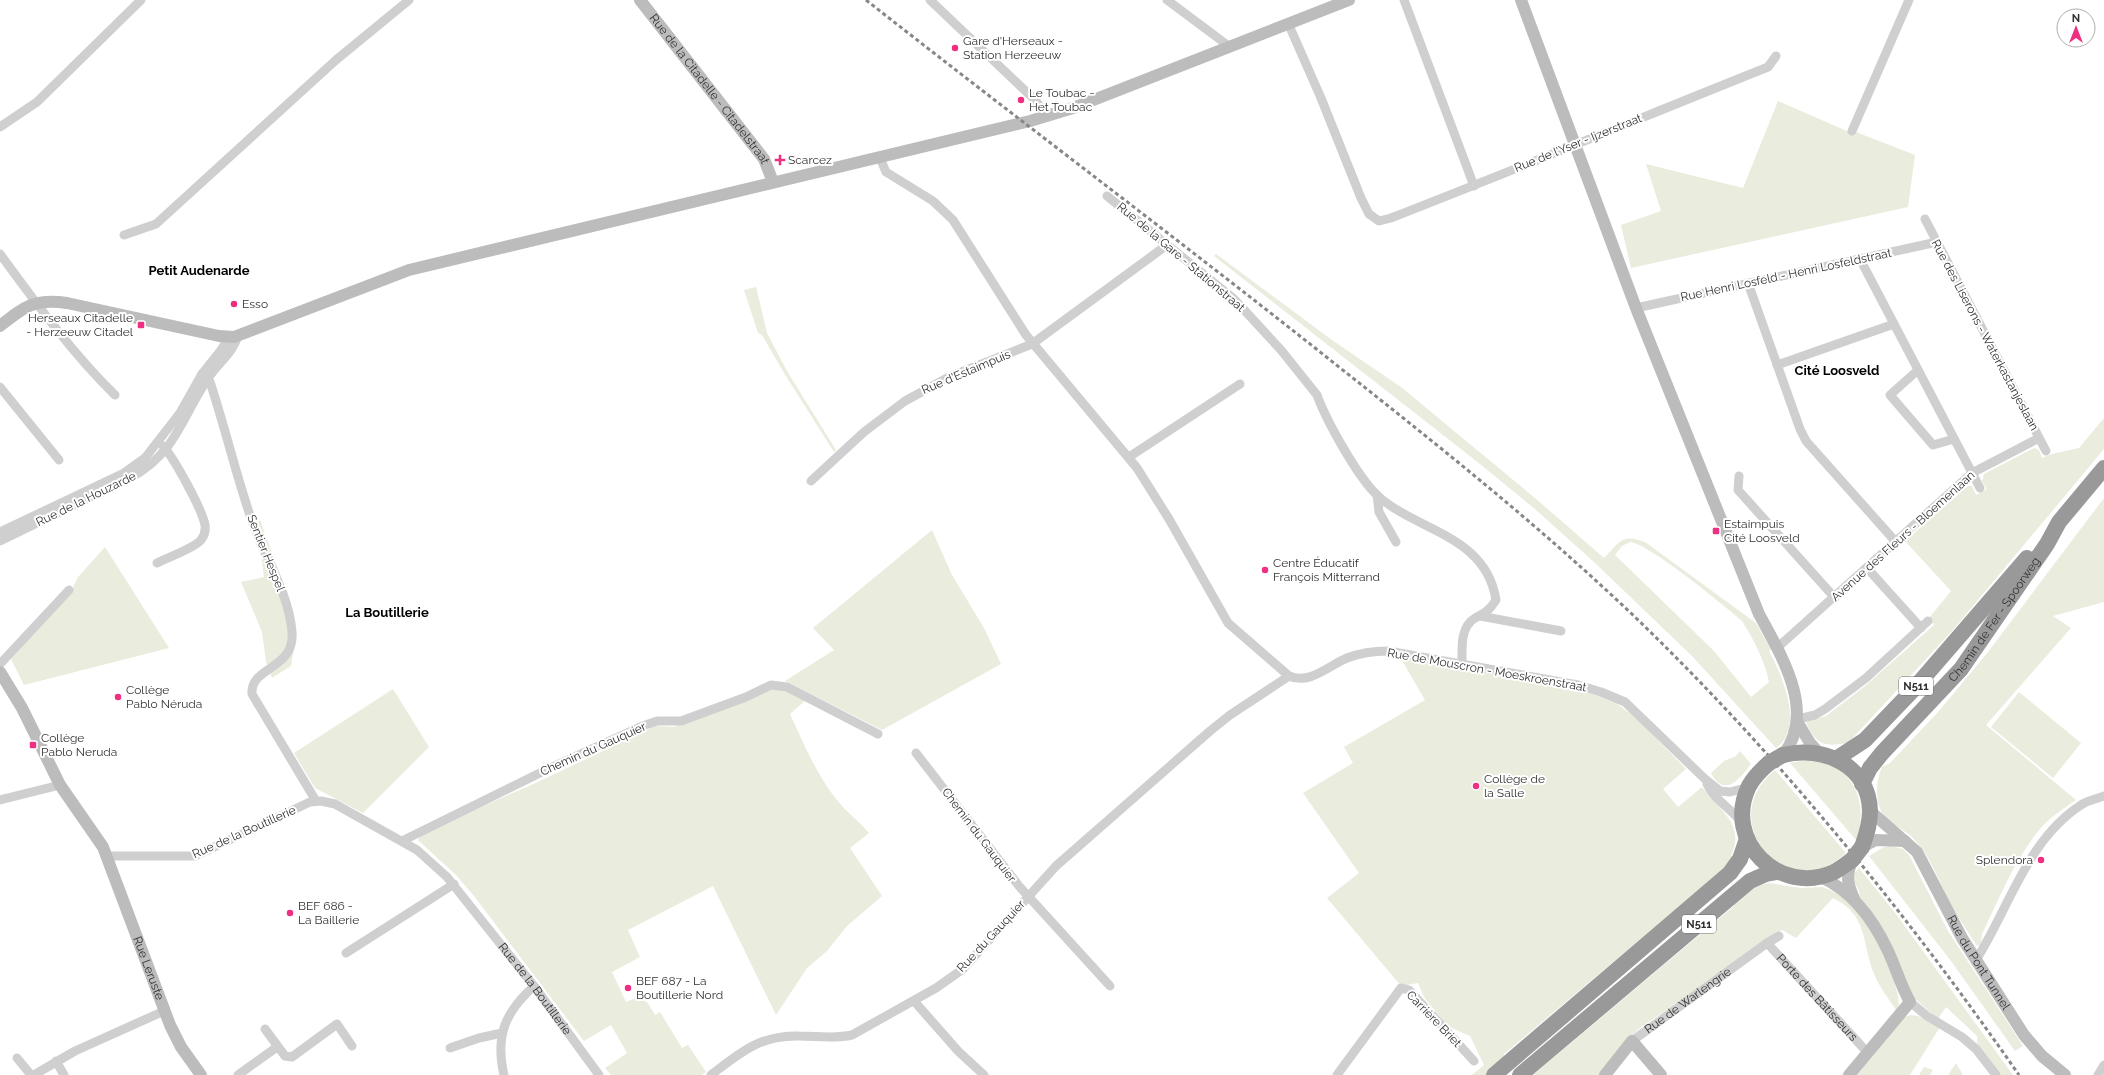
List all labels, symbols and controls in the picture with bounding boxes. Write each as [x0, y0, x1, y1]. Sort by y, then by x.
north arrow [2056, 8, 2096, 48]
street label: Rue de la Citadelle - Citadelstraat [647, 11, 772, 166]
text: N [2072, 12, 2080, 25]
place label: Gare d'Herseaux - Station Herzeeuw [963, 34, 1063, 62]
marker: Gare d'Herseaux - Station Herzeeuw [950, 43, 960, 53]
place label: Le Toubac - Het Toubac [1029, 86, 1095, 114]
marker: Le Toubac - Het Toubac [1016, 95, 1026, 105]
street label: Rue de l'Yser - Ijzerstraat [1512, 111, 1644, 175]
place label: Scarcez [788, 153, 832, 167]
marker: Scarcez [775, 155, 785, 165]
street label: Rue de la Gare - Stationstraat [1114, 199, 1248, 315]
street label: Rue des Liserons - Waterkastanjeslaan [1929, 237, 2041, 433]
street label: Rue Henri Losfeld - Henri Losfeldstraat [1679, 246, 1893, 304]
district label: Petit Audenarde [149, 263, 250, 278]
place label: Esso [242, 297, 268, 311]
marker: Esso [229, 299, 239, 309]
place label: Herseaux Citadelle - Herzeeuw Citadel [26, 311, 134, 339]
marker: Herseaux Citadelle - Herzeeuw Citadel [136, 320, 146, 330]
street label: Rue d'Estaimpuis [920, 347, 1013, 397]
district label: Cité Loosveld [1795, 363, 1879, 378]
street label: Avenue des Fleurs - Bloemenlaan [1828, 468, 1978, 604]
street label: Rue de la Houzarde [34, 469, 138, 529]
street label: Sentier Hespel [244, 513, 288, 594]
place label: Estaimpuis Cité Loosveld [1724, 517, 1800, 545]
marker: Estaimpuis Cité Loosveld [1711, 526, 1721, 536]
street label: Chemin de Fer - Spoorweg [1945, 554, 2043, 685]
place label: Centre Éducatif François Mitterrand [1273, 556, 1380, 584]
marker: Centre Éducatif François Mitterrand [1260, 565, 1270, 575]
district label: La Boutillerie [345, 605, 429, 620]
street label: Rue de Mouscron - Moeskroenstraat [1386, 646, 1588, 694]
road number: N511 [1899, 677, 1933, 695]
place label: Collège Pablo Néruda [126, 683, 202, 711]
marker: Collège Pablo Néruda [113, 692, 123, 702]
street label: Chemin du Gauquier [538, 719, 649, 779]
place label: Collège Pablo Neruda [41, 731, 117, 759]
marker: Collège Pablo Neruda [28, 740, 38, 750]
place label: Collège de la Salle [1484, 772, 1545, 800]
marker: Collège de la Salle [1471, 781, 1481, 791]
street label: Chemin du Gauquier [939, 785, 1019, 885]
street label: Rue de la Boutillerie [190, 803, 298, 861]
place label: Splendora [1976, 853, 2033, 867]
marker: Splendora [2036, 855, 2046, 865]
street label: Rue du Gauquier [954, 897, 1028, 975]
place label: BEF 686 - La Baillerie [298, 899, 359, 927]
marker: BEF 686 - La Baillerie [285, 908, 295, 918]
street label: Rue du Pont Tunnel [1944, 913, 2013, 1013]
road number: N511 [1682, 915, 1716, 933]
street label: Rue Leruste [130, 934, 167, 1002]
street label: Rue de la Boutillerie [495, 940, 574, 1038]
street label: Porte des Bâtisseurs [1774, 951, 1861, 1044]
street label: Rue de Warlengrie [1642, 964, 1734, 1037]
place label: BEF 687 - La Boutillerie Nord [636, 974, 723, 1002]
marker: BEF 687 - La Boutillerie Nord [623, 983, 633, 993]
street label: Carrière Briet [1404, 988, 1464, 1050]

